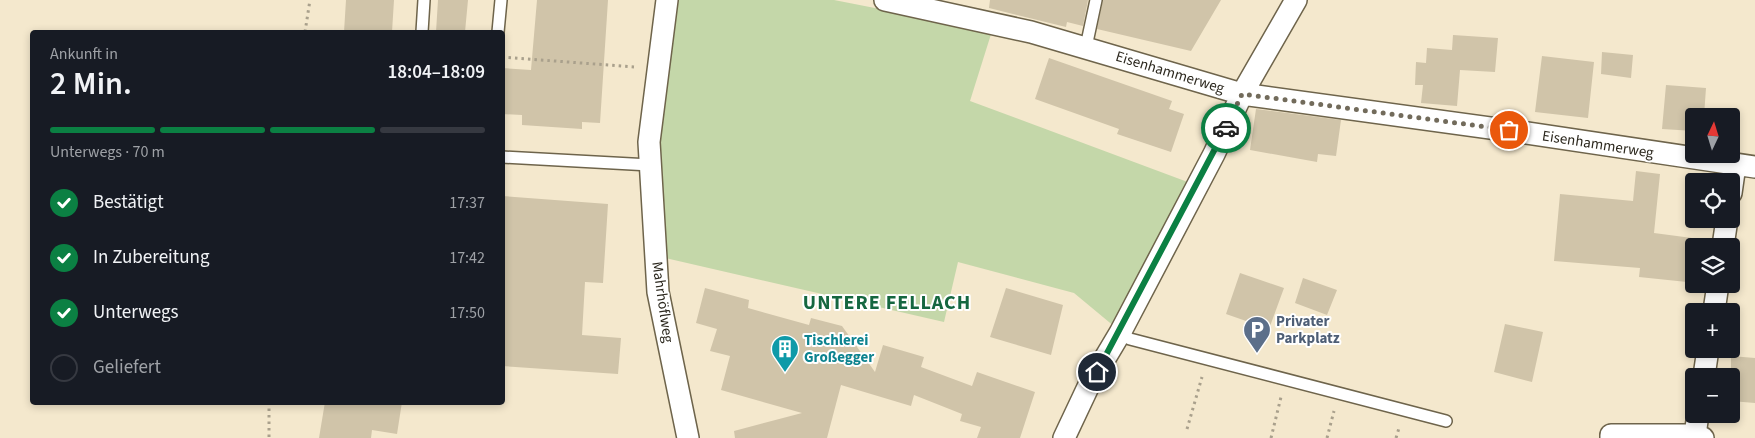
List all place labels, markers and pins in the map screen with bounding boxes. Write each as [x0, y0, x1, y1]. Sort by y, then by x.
pin [1488, 109, 1530, 151]
place label: Privater Parkplatz [1276, 311, 1340, 349]
parking icon: Privater Parkplatz [1242, 315, 1272, 354]
place label: Tischlerei Großegger [804, 330, 874, 368]
building icon: Tischlerei Großegger [770, 334, 800, 373]
pin [1076, 351, 1118, 393]

